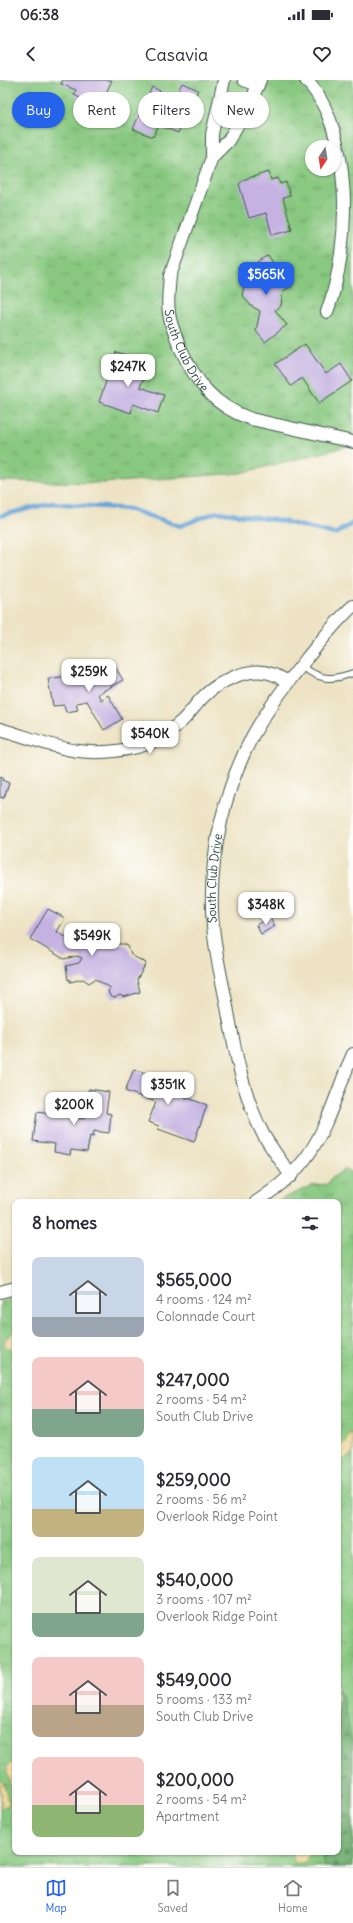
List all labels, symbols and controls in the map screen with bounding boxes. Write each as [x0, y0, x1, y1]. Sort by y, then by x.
text: 06:38 [20, 5, 59, 24]
icon: back [20, 43, 42, 65]
text: Casavia [145, 43, 208, 66]
icon: heart [311, 43, 333, 65]
chip: Buy [12, 92, 65, 128]
chip: Rent [73, 92, 130, 128]
chip: Filters [138, 92, 204, 128]
chip: New [212, 92, 269, 128]
north arrow [305, 140, 341, 176]
map controls [305, 140, 341, 176]
pin: $565K [238, 262, 294, 296]
text: $565K [247, 266, 285, 283]
street label: South Club Drive [162, 308, 212, 395]
pin: $247K [100, 354, 156, 388]
text: $247K [110, 358, 146, 375]
pin: $259K [61, 659, 117, 693]
text: $259K [70, 663, 108, 680]
pin: $540K [122, 721, 178, 755]
text: $540K [131, 725, 169, 742]
street label: South Club Drive [204, 832, 225, 924]
pin: $348K [238, 892, 294, 926]
text: $348K [247, 896, 285, 913]
pin: $549K [64, 923, 120, 957]
text: $549K [73, 927, 111, 944]
pin: $351K [140, 1072, 196, 1106]
text: $351K [150, 1076, 186, 1093]
pin: $200K [46, 1092, 102, 1126]
text: $200K [54, 1096, 94, 1113]
text: 8 homes [32, 1212, 97, 1234]
icon: filters [299, 1212, 321, 1234]
text: $565,000 [156, 1269, 232, 1291]
icon: home [64, 1273, 112, 1321]
text: 4 rooms · 124 m² [156, 1291, 252, 1308]
text: Colonnade Court [156, 1308, 255, 1325]
text: $247,000 [156, 1369, 230, 1391]
icon: home [64, 1373, 112, 1421]
text: 2 rooms · 54 m² [156, 1391, 247, 1408]
text: South Club Drive [156, 1408, 253, 1425]
text: $259,000 [156, 1469, 231, 1491]
icon: home [64, 1473, 112, 1521]
text: 2 rooms · 56 m² [156, 1491, 247, 1508]
text: Overlook Ridge Point [156, 1508, 278, 1525]
text: $540,000 [156, 1569, 233, 1591]
icon: home [64, 1573, 112, 1621]
text: 3 rooms · 107 m² [156, 1591, 252, 1608]
text: Overlook Ridge Point [156, 1608, 278, 1625]
text: $549,000 [156, 1669, 232, 1691]
icon: home [64, 1673, 112, 1721]
text: 5 rooms · 133 m² [156, 1691, 252, 1708]
text: South Club Drive [156, 1708, 253, 1725]
text: $200,000 [156, 1769, 234, 1791]
icon: home [64, 1773, 112, 1821]
text: 2 rooms · 54 m² [156, 1791, 247, 1808]
text: Apartment [156, 1808, 219, 1825]
tab: Map [45, 1877, 67, 1915]
tab: Saved [158, 1877, 188, 1915]
tab: Home [278, 1877, 308, 1915]

